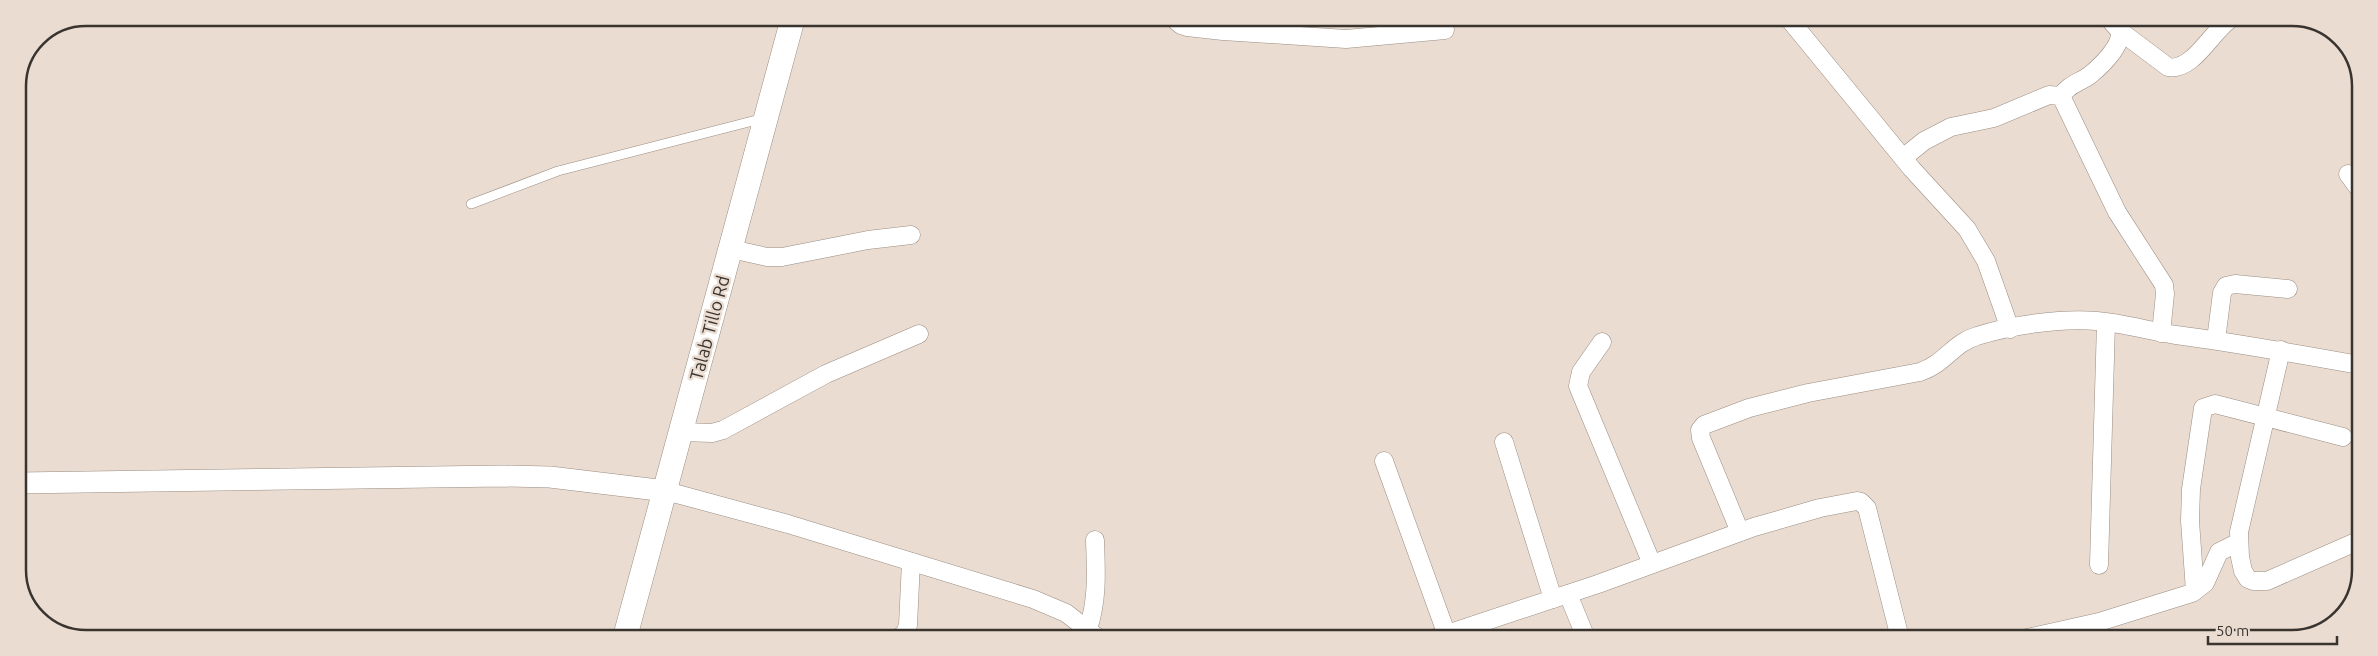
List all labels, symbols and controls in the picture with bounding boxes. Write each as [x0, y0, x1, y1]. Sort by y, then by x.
street label: Talab Tillo Rd [685, 273, 733, 382]
scale bar [2208, 614, 2337, 646]
text: 50 m [2216, 622, 2249, 639]

